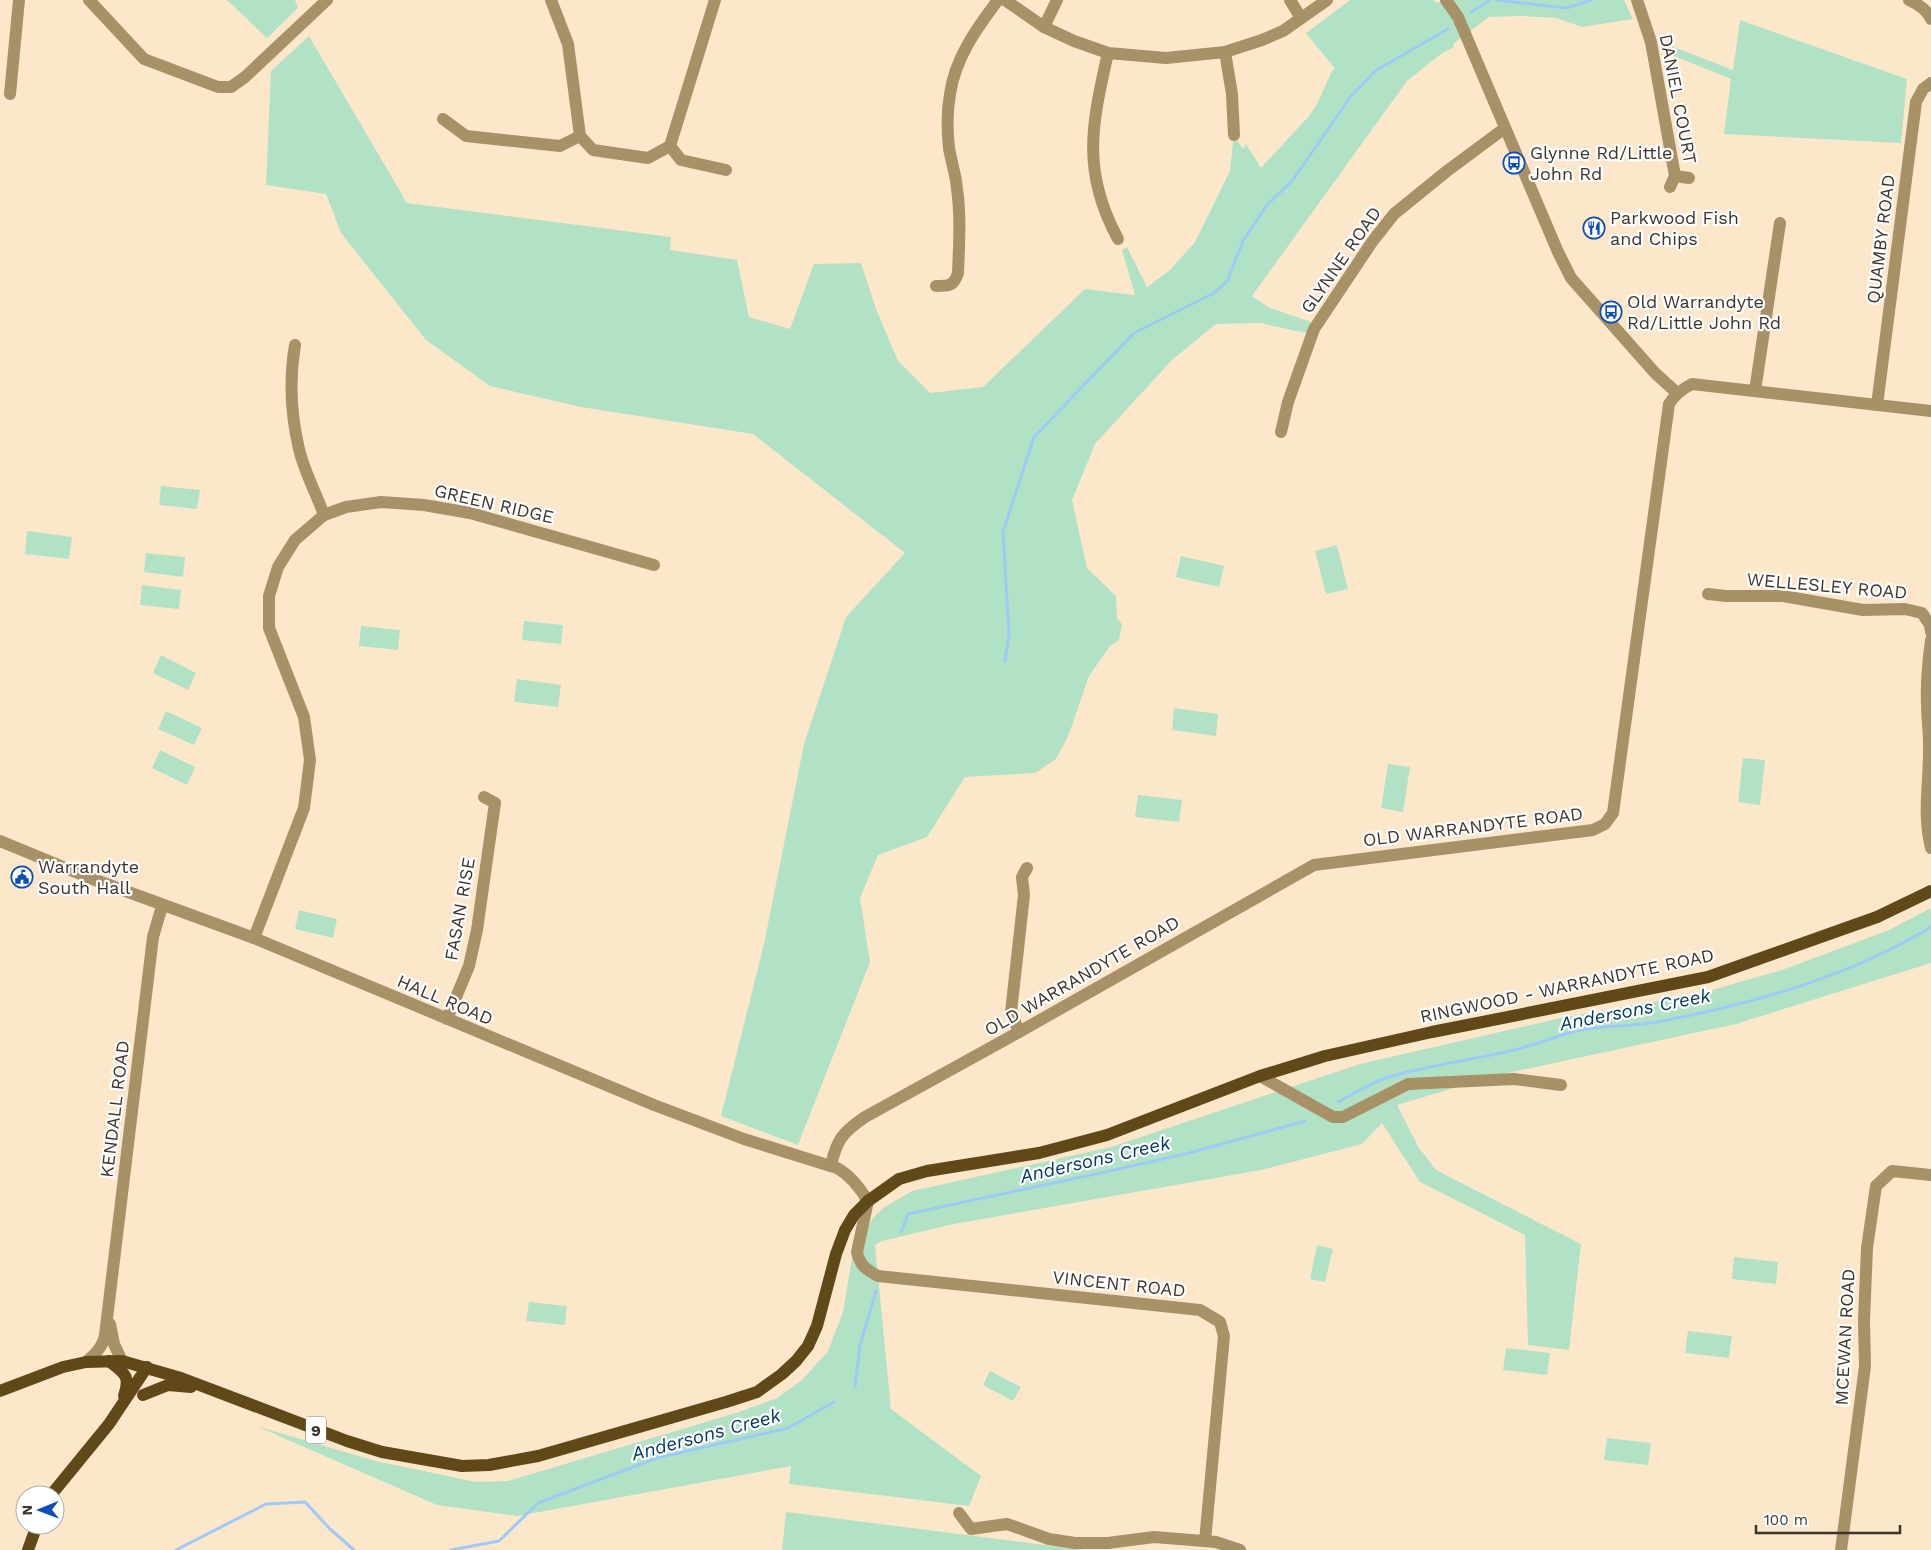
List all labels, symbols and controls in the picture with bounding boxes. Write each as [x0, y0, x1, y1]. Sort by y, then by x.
street label: DANIEL COURT [1656, 32, 1701, 166]
place label: Glynne Rd/Little John Rd [1530, 142, 1672, 184]
bus stop icon: Glynne Rd/Little John Rd [1502, 151, 1526, 175]
street label: QUAMBY ROAD [1862, 173, 1899, 305]
street label: GLYNNE ROAD [1296, 202, 1385, 317]
place label: Parkwood Fish and Chips [1610, 207, 1739, 249]
restaurant icon: Parkwood Fish and Chips [1582, 216, 1606, 240]
place label: Old Warrandyte Rd/Little John Rd [1627, 291, 1781, 333]
bus stop icon: Old Warrandyte Rd/Little John Rd [1599, 300, 1623, 324]
street label: GREEN RIDGE [432, 480, 556, 527]
street label: WELLESLEY ROAD [1746, 568, 1908, 603]
street label: OLD WARRANDYTE ROAD [1362, 803, 1584, 850]
place label: Warrandyte South Hall [38, 856, 139, 898]
street label: FASAN RISE [440, 856, 479, 962]
public building icon: Warrandyte South Hall [10, 865, 34, 889]
street label: OLD WARRANDYTE ROAD [981, 911, 1183, 1040]
street label: RINGWOOD - WARRANDYTE ROAD [1418, 944, 1716, 1027]
street label: HALL ROAD [394, 970, 496, 1029]
water label: Andersons Creek [1557, 983, 1713, 1036]
street label: KENDALL ROAD [96, 1039, 133, 1179]
water label: Andersons Creek [1017, 1131, 1173, 1188]
street label: VINCENT ROAD [1052, 1266, 1187, 1301]
street label: MCEWAN ROAD [1830, 1268, 1859, 1406]
water label: Andersons Creek [628, 1403, 784, 1466]
road number: 9 [306, 1416, 326, 1444]
north arrow [15, 1485, 65, 1535]
scale bar [1756, 1502, 1900, 1534]
text: N [19, 1505, 35, 1516]
text: 100 m [1764, 1511, 1808, 1529]

